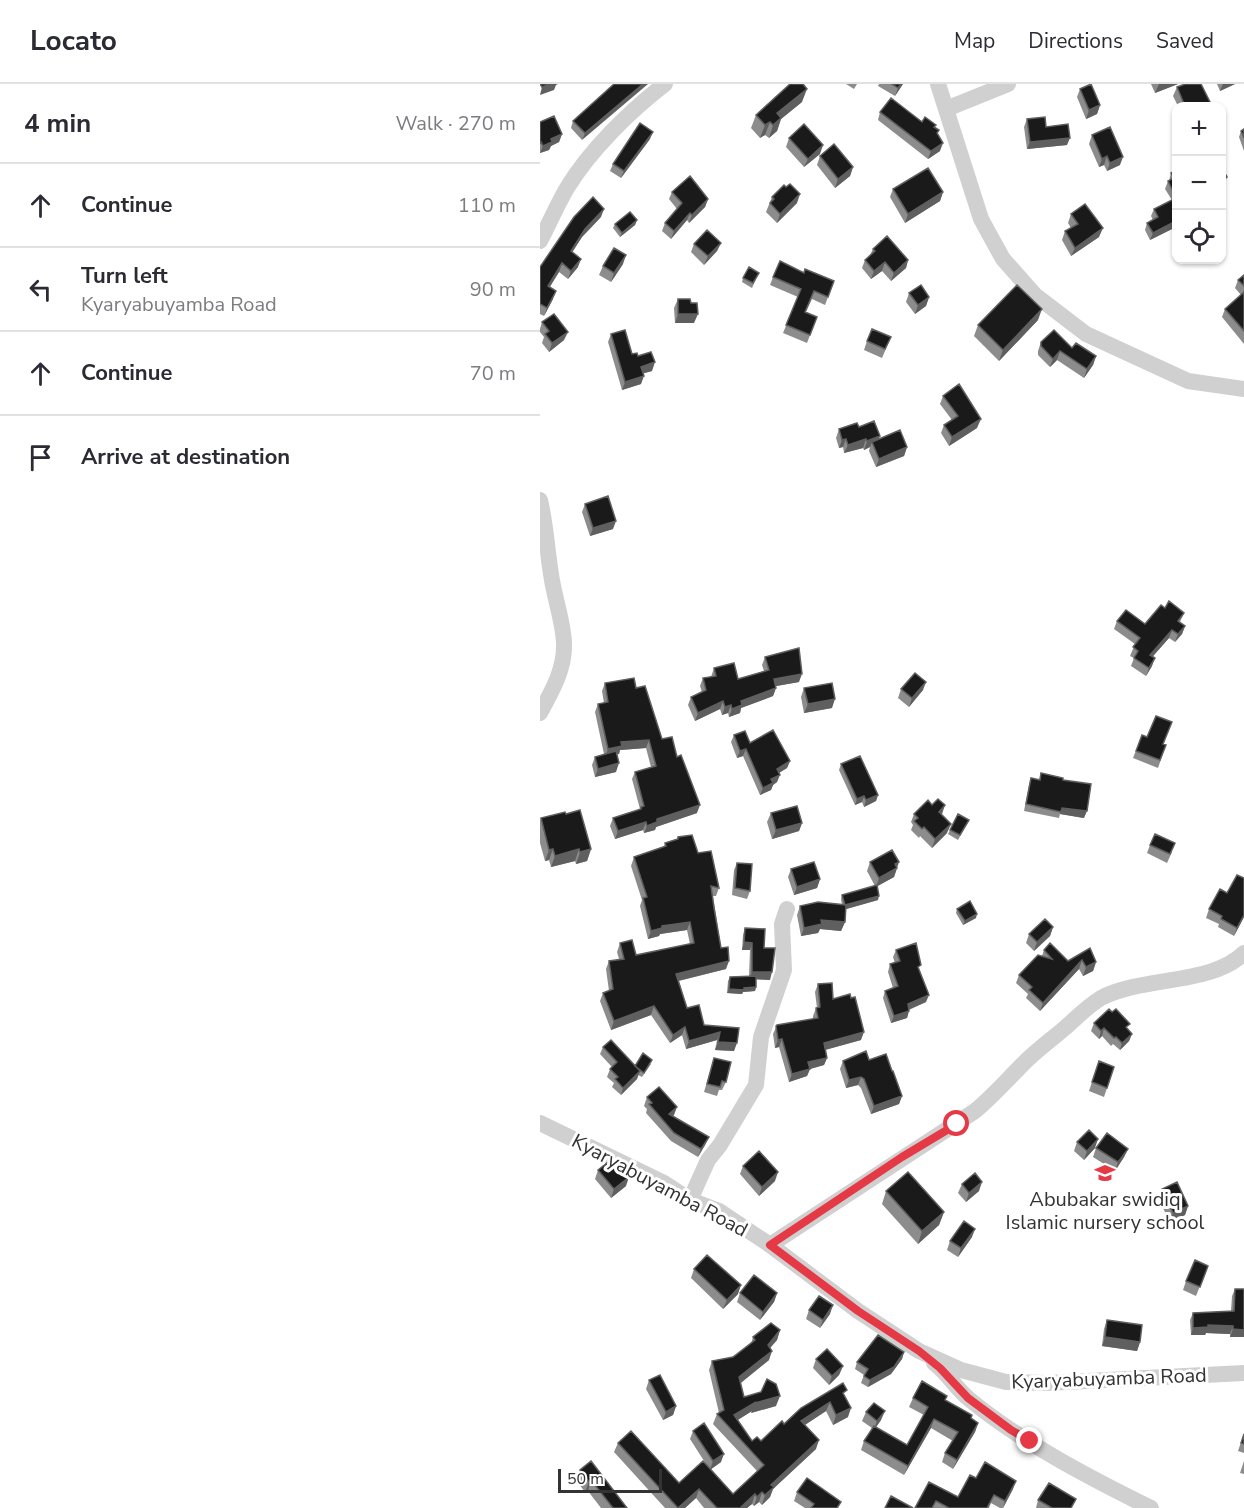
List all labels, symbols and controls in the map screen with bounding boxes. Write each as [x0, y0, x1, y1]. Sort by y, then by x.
text: Locato [30, 22, 117, 60]
text: Map [954, 27, 995, 55]
text: Directions [1028, 27, 1123, 55]
text: Saved [1156, 27, 1214, 55]
map controls [1172, 102, 1226, 264]
button: + [1172, 102, 1226, 156]
text: 4 min [24, 106, 91, 141]
text: Walk · 270 m [396, 110, 516, 137]
button: − [1172, 156, 1226, 210]
icon: ahead [24, 189, 57, 222]
text: Continue [81, 190, 172, 220]
text: 110 m [458, 192, 516, 219]
button: locate [1172, 210, 1226, 264]
text: Turn left [81, 261, 168, 291]
icon: left [24, 273, 57, 306]
text: 90 m [470, 276, 516, 303]
text: Kyaryabuyamba Road [81, 291, 277, 318]
icon: ahead [24, 357, 57, 390]
text: Continue [81, 358, 172, 388]
text: 70 m [470, 360, 516, 387]
icon: arrive [24, 441, 57, 474]
text: Arrive at destination [81, 442, 290, 472]
route start [943, 1110, 969, 1136]
street label: Kyaryabuyamba Road [567, 1128, 752, 1243]
school or university icon: Abubakar swidiq Islamic nursery school [1093, 1161, 1117, 1185]
place label: Abubakar swidiq Islamic nursery school [1006, 1186, 1205, 1236]
street label: Kyaryabuyamba Road [1011, 1362, 1207, 1395]
route end [1016, 1427, 1042, 1453]
scale bar [558, 1466, 662, 1494]
text: 50 m [567, 1468, 604, 1490]

